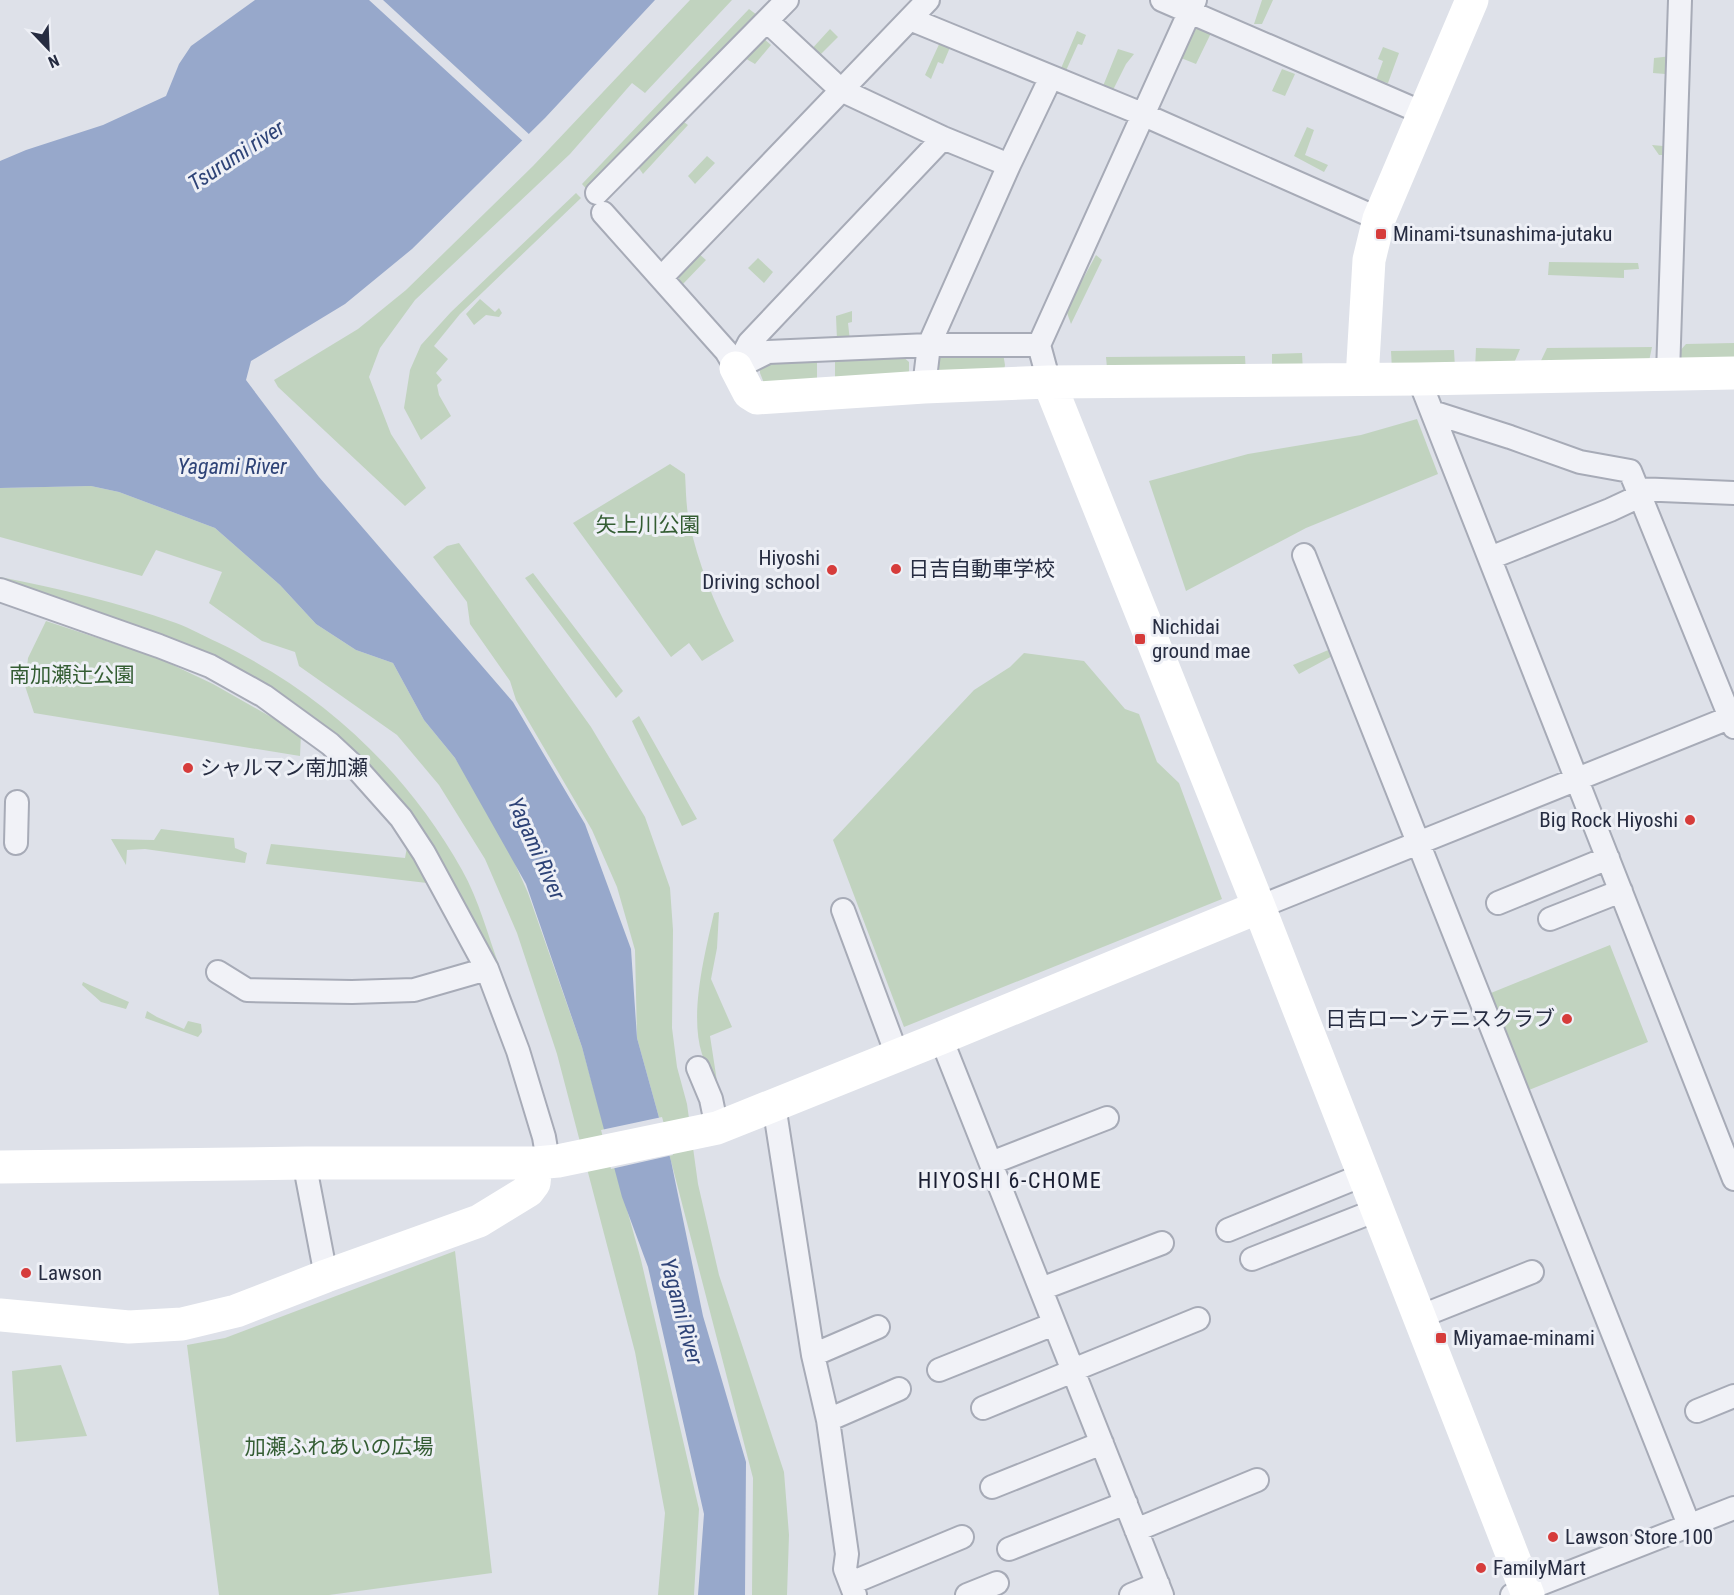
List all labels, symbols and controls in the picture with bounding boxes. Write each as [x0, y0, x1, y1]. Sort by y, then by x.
north arrow [18, 18, 78, 78]
text: N [45, 51, 62, 72]
water label: Tsurumi river [184, 115, 289, 196]
place label: Minami-tsunashima-jutaku [1393, 222, 1612, 246]
marker: Minami-tsunashima-jutaku [1374, 227, 1388, 241]
water label: Yagami River [177, 454, 287, 479]
park label: 矢上川公園 [596, 513, 701, 537]
place label: Hiyoshi Driving school [702, 546, 820, 594]
place label: 日吉自動車学校 [908, 557, 1055, 581]
marker: 日吉自動車学校 [889, 562, 903, 576]
marker: Hiyoshi Driving school [825, 563, 839, 577]
place label: Nichidai ground mae [1152, 615, 1251, 663]
marker: Nichidai ground mae [1133, 632, 1147, 646]
park label: 南加瀬辻公園 [9, 663, 135, 687]
place label: シャルマン南加瀬 [200, 756, 368, 780]
marker: シャルマン南加瀬 [181, 761, 195, 775]
water label: Yagami River [503, 793, 570, 904]
place label: Big Rock Hiyoshi [1539, 808, 1678, 832]
marker: Big Rock Hiyoshi [1683, 813, 1697, 827]
place label: 日吉ローンテニスクラブ [1325, 1007, 1555, 1031]
marker: 日吉ローンテニスクラブ [1560, 1012, 1574, 1026]
district label: HIYOSHI 6-CHOME [918, 1168, 1102, 1193]
water label: Yagami River [655, 1255, 708, 1368]
place label: Lawson [38, 1261, 102, 1285]
marker: Lawson [19, 1266, 33, 1280]
place label: Miyamae-minami [1453, 1326, 1595, 1350]
marker: Miyamae-minami [1434, 1331, 1448, 1345]
park label: 加瀬ふれあいの広場 [245, 1435, 434, 1459]
place label: Lawson Store 100 [1565, 1525, 1713, 1549]
marker: Lawson Store 100 [1546, 1530, 1560, 1544]
place label: FamilyMart [1493, 1556, 1586, 1580]
marker: FamilyMart [1474, 1561, 1488, 1575]

